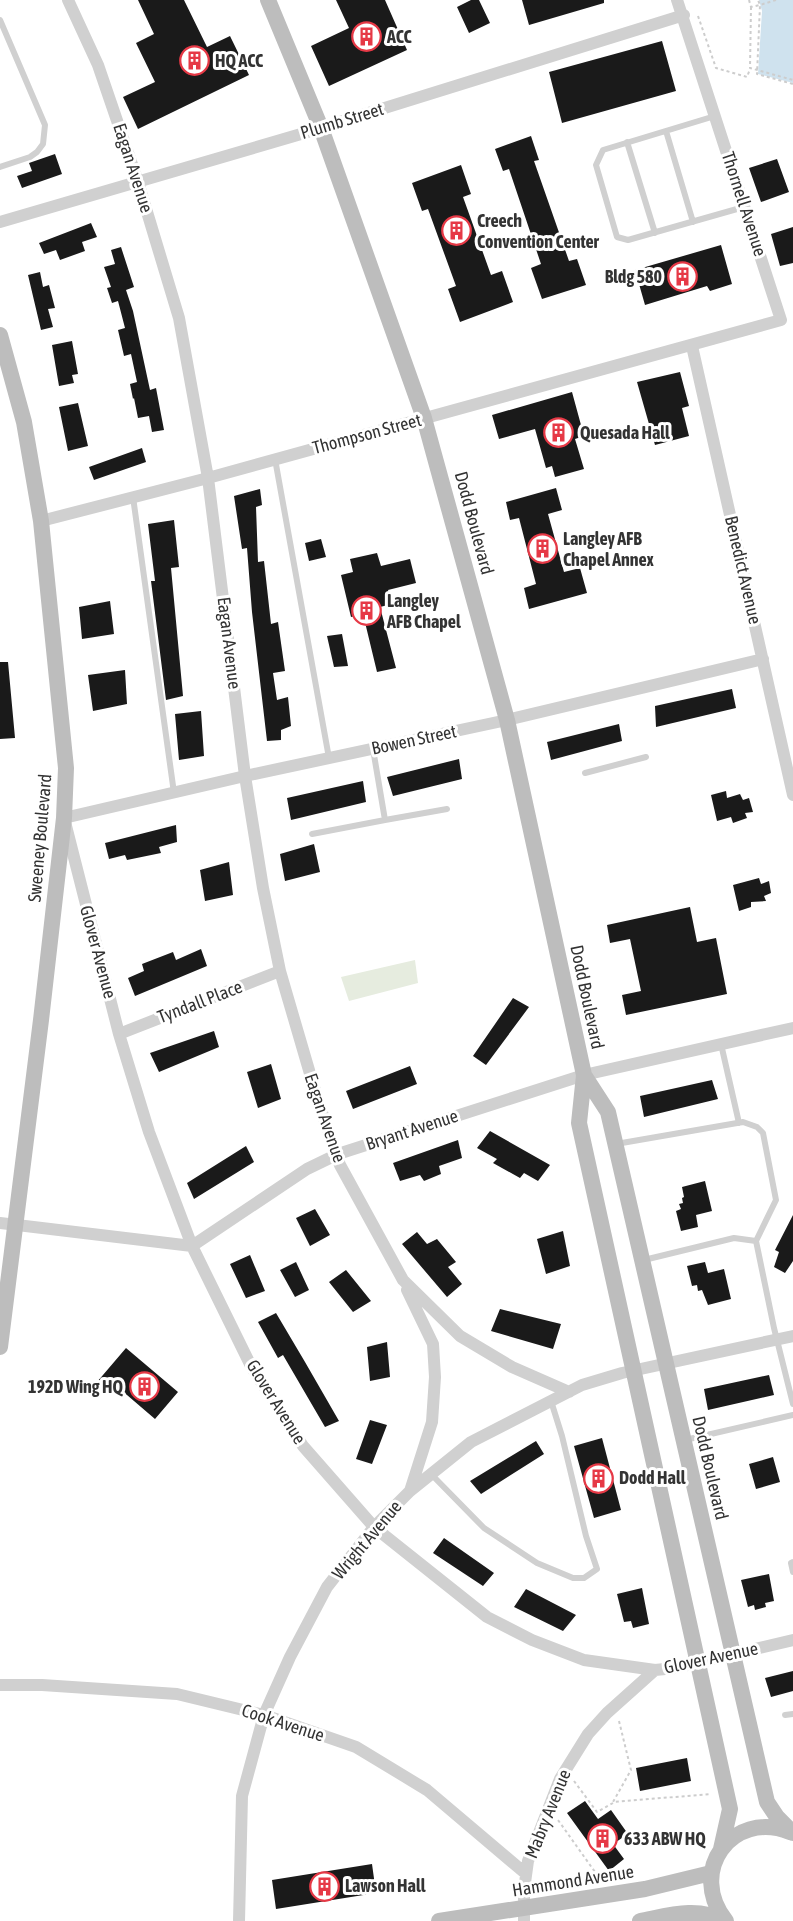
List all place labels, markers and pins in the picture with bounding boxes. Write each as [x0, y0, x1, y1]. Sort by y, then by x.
building icon: ACC [350, 21, 382, 53]
place label: ACC [386, 26, 412, 47]
building icon: HQ ACC [178, 45, 210, 77]
place label: HQ ACC [215, 50, 263, 71]
place label: Creech Convention Center [477, 210, 600, 252]
building icon: Creech Convention Center [440, 215, 472, 247]
building icon: Bldg 580 [667, 261, 699, 293]
place label: Bldg 580 [605, 266, 662, 287]
building icon: Quesada Hall [543, 417, 575, 449]
place label: Quesada Hall [580, 422, 670, 443]
place label: Langley AFB Chapel Annex [563, 528, 654, 570]
building icon: Langley AFB Chapel Annex [526, 533, 558, 565]
place label: Langley AFB Chapel [386, 590, 461, 632]
building icon: Langley AFB Chapel [350, 595, 382, 627]
building icon: 192D Wing HQ [128, 1371, 160, 1403]
place label: 192D Wing HQ [28, 1376, 123, 1397]
building icon: Dodd Hall [582, 1462, 614, 1494]
place label: Dodd Hall [619, 1467, 686, 1488]
building icon: 633 ABW HQ [587, 1823, 619, 1855]
place label: 633 ABW HQ [624, 1828, 706, 1849]
building icon: Lawson Hall [308, 1870, 340, 1902]
place label: Lawson Hall [345, 1875, 426, 1896]

